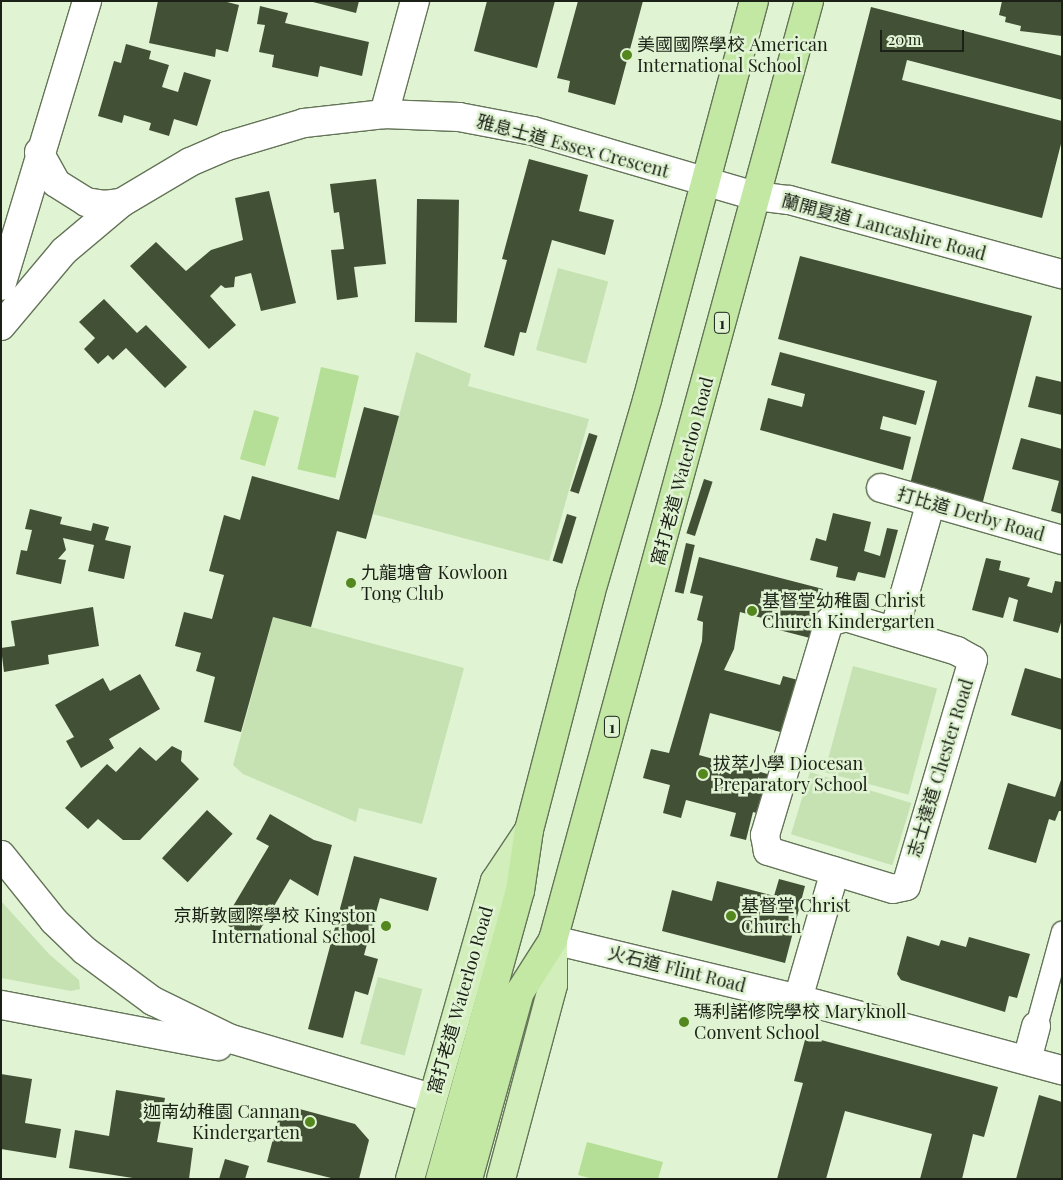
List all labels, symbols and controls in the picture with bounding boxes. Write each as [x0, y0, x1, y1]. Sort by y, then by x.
scale bar [883, 20, 967, 52]
text: 20 m [888, 29, 921, 49]
place label: 美國國際學校 American International School [637, 34, 828, 76]
marker: 美國國際學校 American International School [621, 49, 633, 61]
street label: 雅息士道 Essex Crescent [474, 110, 672, 182]
street label: 蘭開夏道 Lancashire Road [780, 189, 988, 265]
road number: 1 [713, 309, 731, 336]
street label: 窩打老道 Waterloo Road [646, 374, 718, 568]
street label: 打比道 Derby Road [895, 483, 1047, 545]
place label: 九龍塘會 Kowloon Tong Club [361, 562, 508, 604]
marker: 九龍塘會 Kowloon Tong Club [345, 577, 357, 589]
place label: 基督堂幼稚園 Christ Church Kindergarten [762, 590, 935, 632]
marker: 基督堂幼稚園 Christ Church Kindergarten [746, 605, 758, 617]
street label: 志士達道 Chester Road [903, 676, 977, 860]
road number: 1 [603, 714, 621, 740]
place label: 拔萃小學 Diocesan Preparatory School [713, 753, 868, 796]
marker: 拔萃小學 Diocesan Preparatory School [697, 768, 709, 780]
place label: 基督堂 Christ Church [741, 895, 850, 938]
street label: 窩打老道 Waterloo Road [423, 904, 497, 1096]
place label: 京斯敦國際學校 Kingston International School [173, 905, 376, 948]
marker: 基督堂 Christ Church [725, 910, 737, 922]
marker: 京斯敦國際學校 Kingston International School [380, 920, 392, 932]
street label: 火石道 Flint Road [606, 941, 748, 997]
place label: 瑪利諾修院學校 Maryknoll Convent School [694, 1001, 906, 1044]
marker: 瑪利諾修院學校 Maryknoll Convent School [678, 1016, 690, 1028]
place label: 迦南幼稚園 Cannan Kindergarten [143, 1101, 300, 1144]
marker: 迦南幼稚園 Cannan Kindergarten [304, 1116, 316, 1128]

